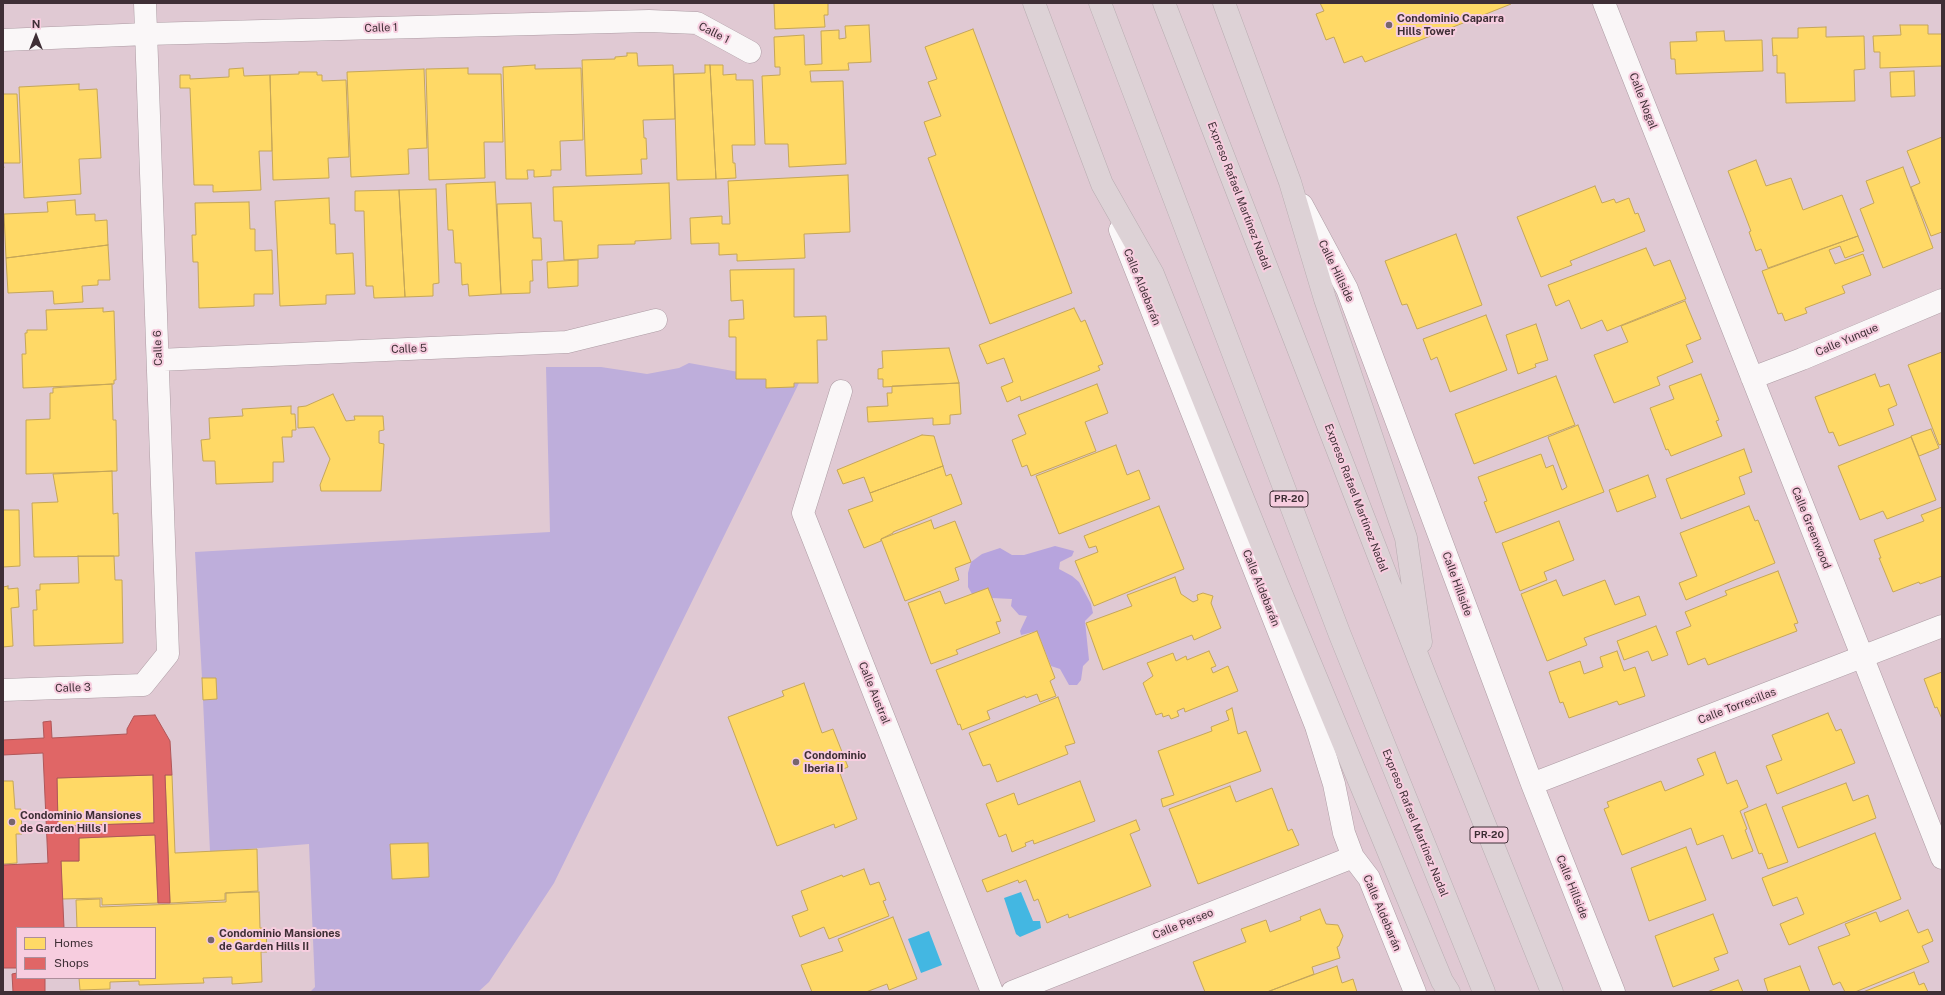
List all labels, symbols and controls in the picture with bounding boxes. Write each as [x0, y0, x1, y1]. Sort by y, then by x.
place label: Condominio Caparra Hills Tower [1397, 12, 1504, 38]
north arrow [16, 16, 56, 56]
text: N [32, 18, 40, 30]
street label: Calle 1 [696, 20, 732, 46]
marker: Condominio Caparra Hills Tower [1384, 20, 1394, 30]
street label: Calle 1 [364, 21, 398, 35]
street label: Calle Nogal [1626, 71, 1660, 131]
street label: Expreso Rafael Martínez Nadal [1205, 120, 1273, 272]
street label: Calle Hillside [1315, 238, 1357, 304]
street label: Calle Aldebarán [1121, 247, 1163, 327]
street label: Calle Yunque [1814, 321, 1880, 359]
street label: Calle 6 [151, 330, 165, 366]
street label: Calle 5 [391, 342, 427, 356]
street label: Expreso Rafael Martínez Nadal [1322, 422, 1390, 574]
street label: Calle Greenwood [1789, 485, 1833, 571]
road number: PR-20 [1270, 491, 1308, 507]
street label: Calle Aldebarán [1240, 548, 1282, 628]
street label: Calle Hillside [1439, 550, 1475, 618]
street label: Calle Austral [856, 660, 892, 726]
street label: Calle 3 [55, 681, 91, 695]
street label: Calle Torrecillas [1696, 685, 1778, 727]
street label: Expreso Rafael Martínez Nadal [1379, 747, 1451, 899]
place label: Condominio Iberia II [804, 749, 866, 775]
marker: Condominio Iberia II [791, 757, 801, 767]
place label: Condominio Mansiones de Garden Hills I [20, 809, 141, 835]
marker: Condominio Mansiones de Garden Hills I [7, 817, 17, 827]
road number: PR-20 [1470, 827, 1508, 843]
street label: Calle Hillside [1553, 853, 1591, 921]
street label: Calle Aldebarán [1360, 873, 1404, 953]
street label: Calle Perseo [1151, 906, 1215, 942]
legend [16, 927, 156, 979]
place label: Condominio Mansiones de Garden Hills II [219, 927, 340, 953]
marker: Condominio Mansiones de Garden Hills II [206, 935, 216, 945]
text: Homes [54, 936, 93, 950]
text: Shops [54, 956, 89, 970]

